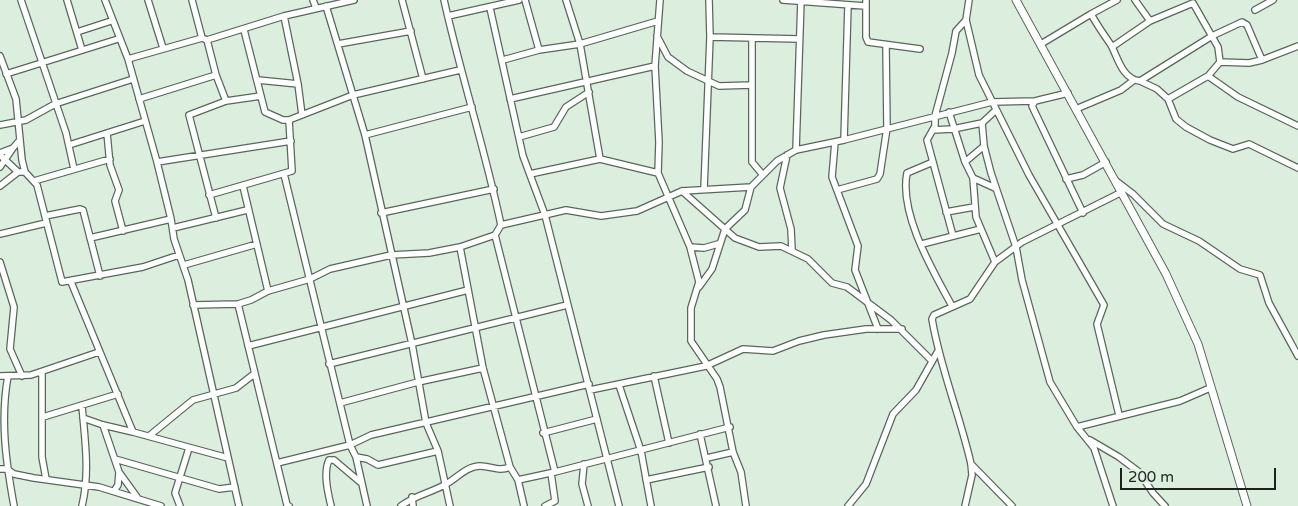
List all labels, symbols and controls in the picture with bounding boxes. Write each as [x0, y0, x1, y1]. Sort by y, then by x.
scale bar [1123, 458, 1279, 490]
text: 200 m [1128, 468, 1174, 486]

